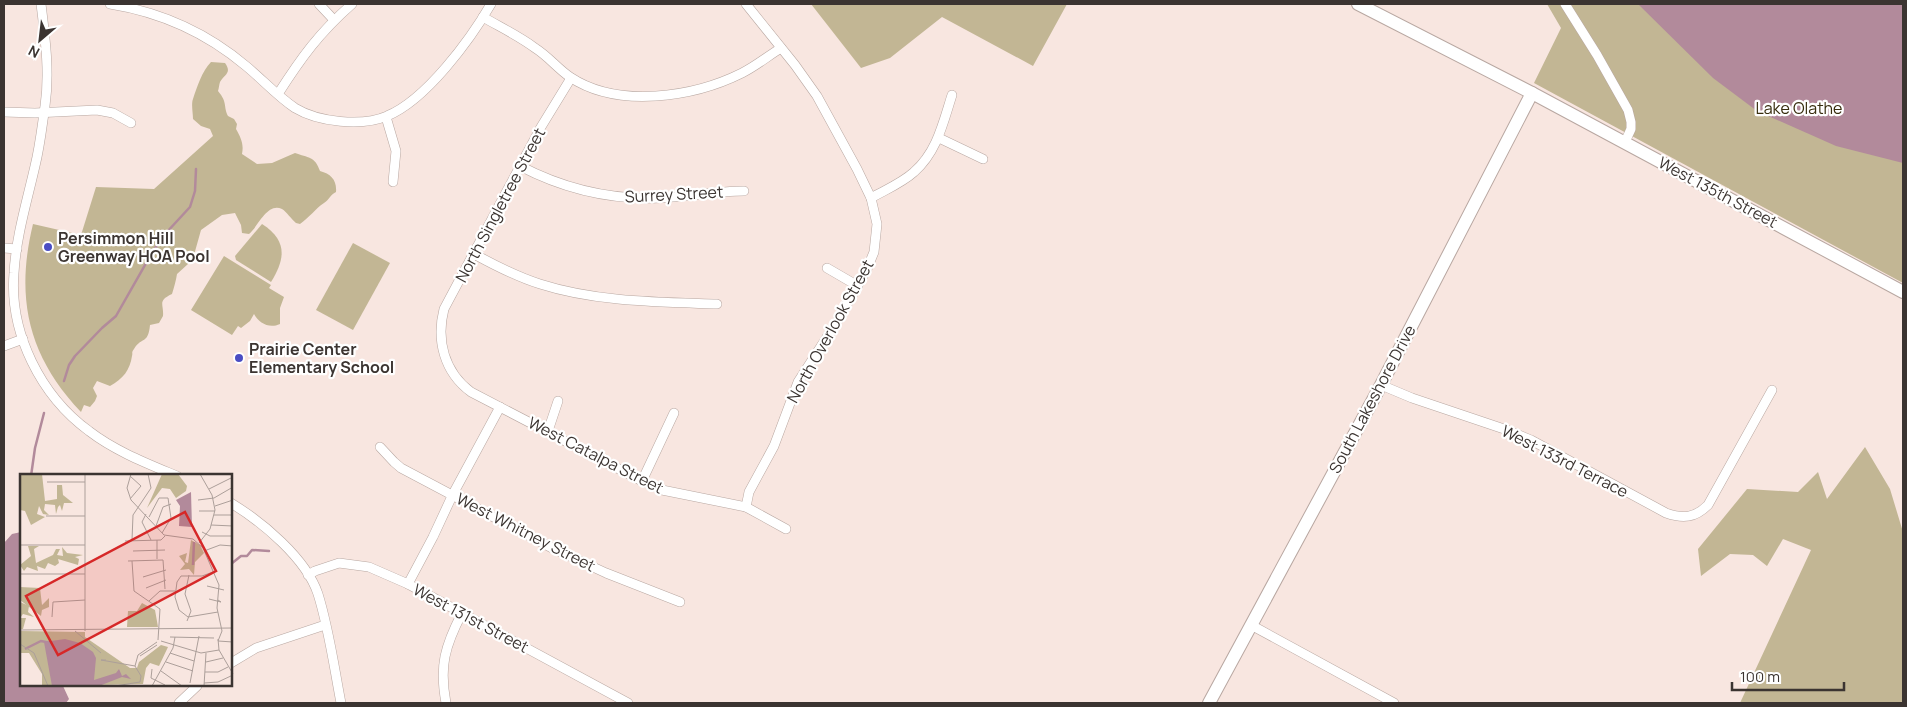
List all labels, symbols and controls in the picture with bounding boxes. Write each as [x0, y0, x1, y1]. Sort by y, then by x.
north arrow [15, 15, 65, 65]
text: N [25, 41, 43, 63]
park label: Lake Olathe [1756, 97, 1842, 119]
street label: North Singletree Street [450, 124, 550, 286]
street label: West 135th Street [1655, 151, 1781, 233]
street label: Surrey Street [624, 180, 724, 208]
place label: Persimmon Hill Greenway HOA Pool [58, 227, 210, 267]
marker: Persimmon Hill Greenway HOA Pool [42, 241, 54, 253]
street label: North Overlook Street [781, 255, 879, 407]
street label: South Lakeshore Drive [1324, 321, 1420, 477]
place label: Prairie Center Elementary School [249, 338, 394, 378]
marker: Prairie Center Elementary School [233, 352, 245, 364]
street label: West Catalpa Street [524, 411, 668, 499]
street label: West 133rd Terrace [1498, 420, 1632, 502]
inset map [20, 474, 232, 687]
street label: West Whitney Street [453, 487, 599, 577]
street label: West 131st Street [409, 578, 533, 658]
scale bar [1732, 660, 1844, 692]
text: 100 m [1740, 666, 1780, 687]

